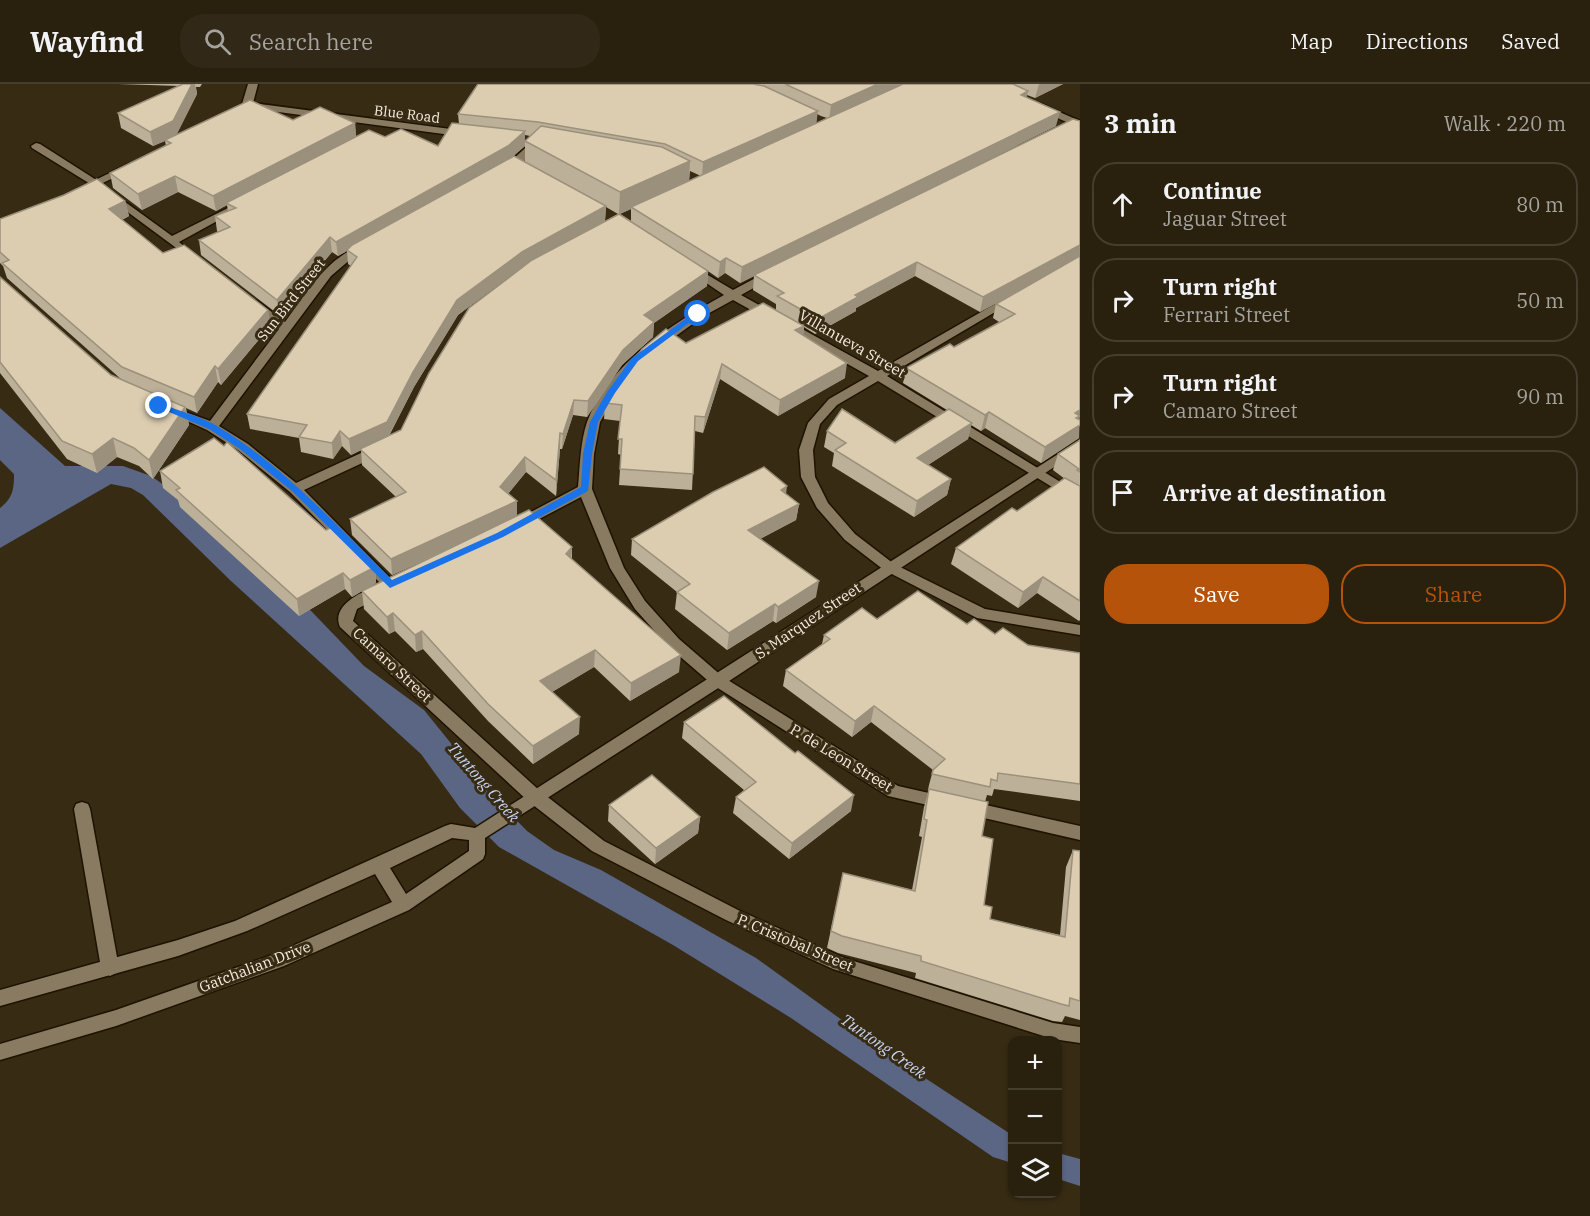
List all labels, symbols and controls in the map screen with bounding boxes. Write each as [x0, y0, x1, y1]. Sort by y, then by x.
search box [180, 14, 600, 68]
text: Wayfind [30, 23, 144, 60]
icon: search [201, 25, 234, 58]
text: Search here [249, 27, 373, 56]
text: Map [1290, 27, 1333, 55]
text: Directions [1366, 27, 1468, 55]
text: Saved [1501, 27, 1560, 55]
street label: Blue Road [373, 101, 442, 127]
text: 3 min [1104, 106, 1177, 140]
text: Walk · 220 m [1444, 110, 1566, 137]
text: Continue [1163, 176, 1262, 205]
icon: ahead [1106, 188, 1139, 221]
text: 80 m [1516, 191, 1564, 218]
text: Jaguar Street [1163, 205, 1287, 232]
street label: Sun Bird Street [253, 255, 329, 345]
text: Turn right [1163, 272, 1277, 301]
icon: right [1106, 284, 1139, 317]
text: 50 m [1516, 287, 1564, 314]
route start [684, 300, 710, 326]
text: Ferrari Street [1163, 301, 1290, 328]
street label: Villanueva Street [795, 305, 909, 382]
text: Turn right [1163, 368, 1277, 397]
icon: right [1106, 380, 1139, 413]
text: 90 m [1516, 383, 1564, 410]
route end [145, 392, 171, 418]
text: Camaro Street [1163, 397, 1298, 424]
icon: arrive [1106, 476, 1139, 509]
text: Arrive at destination [1163, 478, 1386, 507]
button: Save [1104, 564, 1329, 624]
button: Share [1341, 564, 1566, 624]
street label: S. Marquez Street [751, 578, 864, 663]
street label: Camaro Street [349, 623, 436, 706]
street label: P. de Leon Street [787, 720, 896, 796]
water label: Tuntong Creek [444, 738, 525, 827]
street label: P. Cristobal Street [734, 910, 856, 976]
street label: Gatchalian Drive [196, 937, 313, 997]
water label: Tuntong Creek [837, 1009, 931, 1083]
map controls [1008, 1036, 1062, 1198]
button: + [1008, 1036, 1062, 1090]
button: − [1008, 1090, 1062, 1144]
button: layers [1008, 1144, 1062, 1198]

